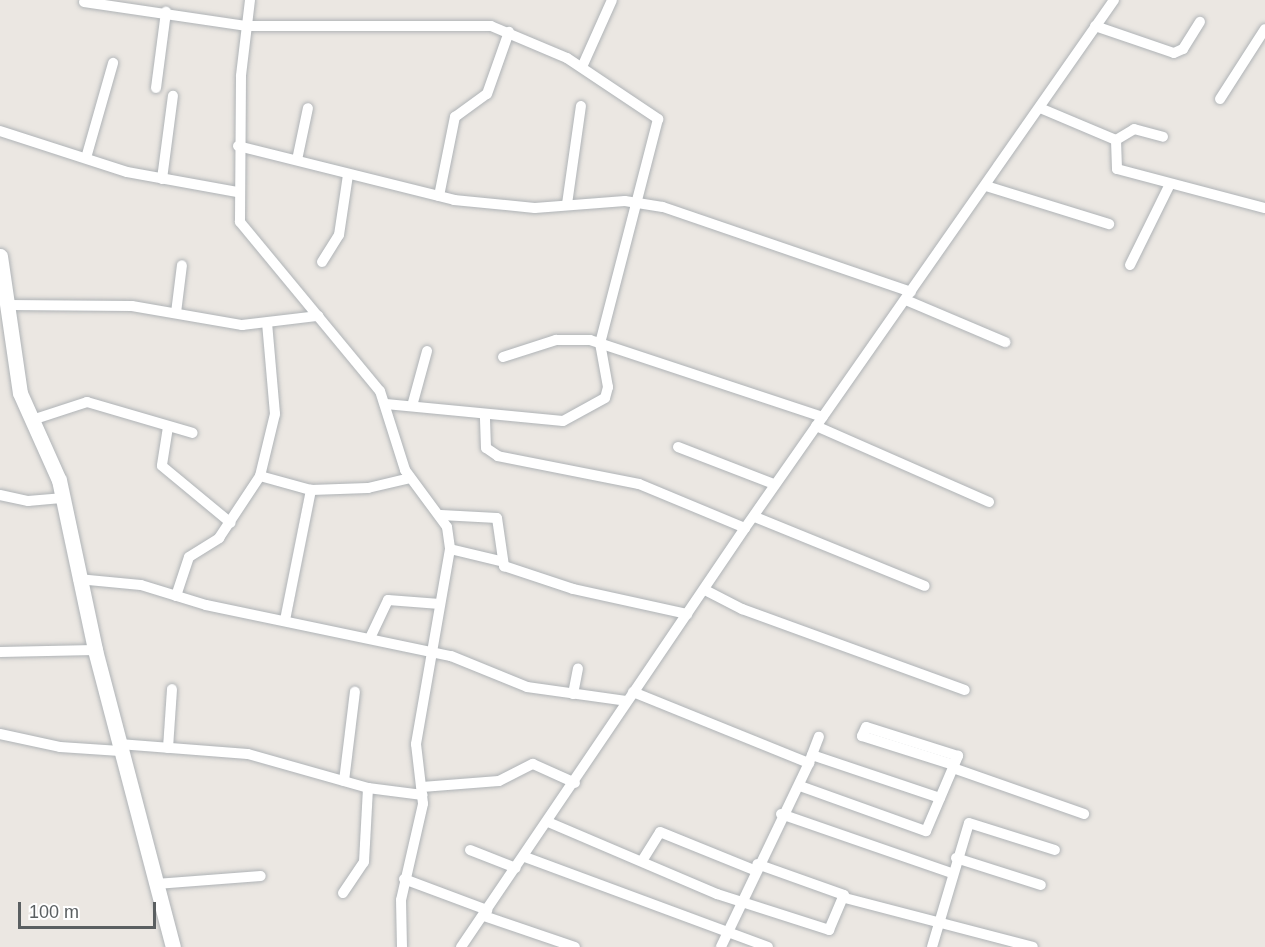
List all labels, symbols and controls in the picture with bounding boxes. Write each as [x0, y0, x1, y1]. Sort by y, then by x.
scale bar [21, 890, 159, 928]
text: 100 m [29, 902, 79, 922]

